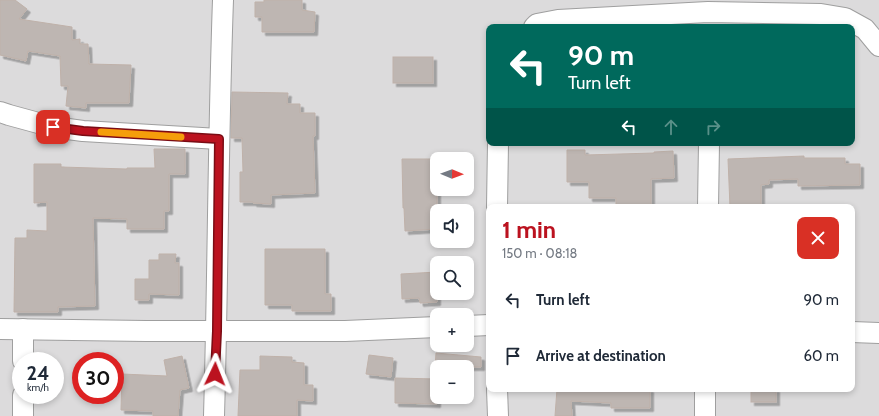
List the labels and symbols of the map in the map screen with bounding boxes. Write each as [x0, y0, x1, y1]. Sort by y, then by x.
pin [36, 110, 70, 144]
north arrow [430, 152, 474, 196]
speed limit sign: 30 [72, 352, 124, 404]
position arrow [194, 353, 236, 395]

